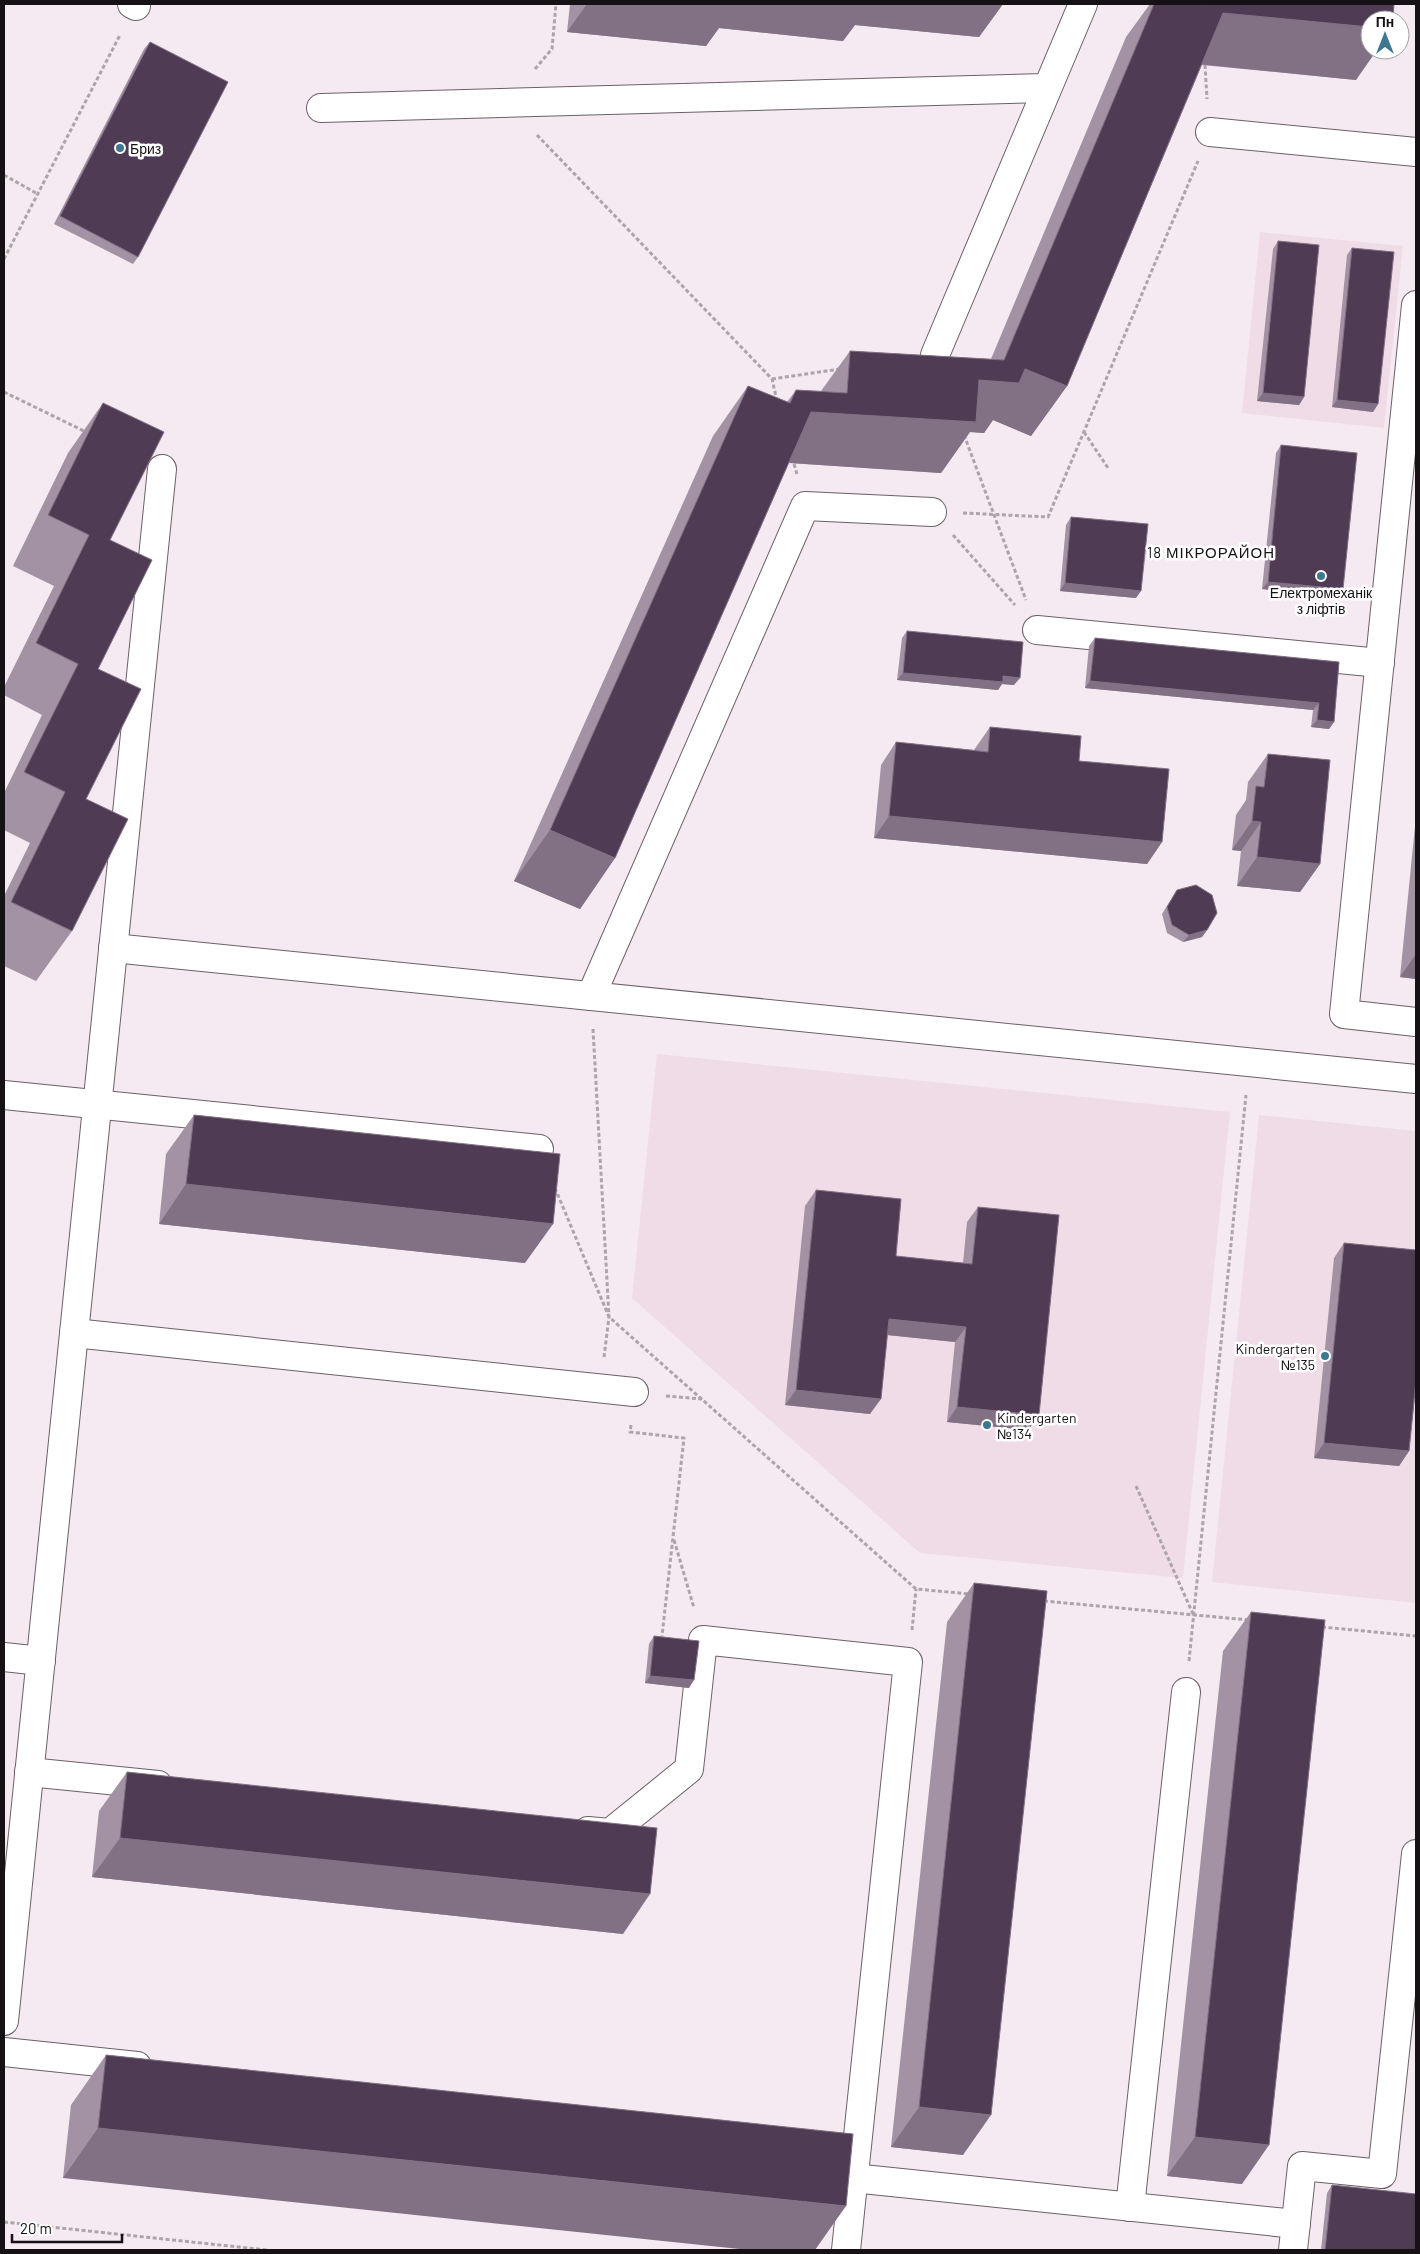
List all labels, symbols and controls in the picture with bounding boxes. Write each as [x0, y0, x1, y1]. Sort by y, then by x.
north arrow [1360, 10, 1410, 60]
text: Пн [1376, 13, 1394, 30]
place label: Бриз [130, 140, 161, 157]
marker: Бриз [114, 142, 126, 154]
district label: 18 МІКРОРАЙОН [1147, 543, 1275, 561]
marker: Електромеханік з ліфтів [1315, 570, 1327, 582]
place label: Електромеханік з ліфтів [1270, 584, 1373, 617]
place label: Kindergarten №135 [1236, 1340, 1315, 1373]
marker: Kindergarten №135 [1319, 1350, 1331, 1362]
place label: Kindergarten №134 [997, 1409, 1076, 1442]
marker: Kindergarten №134 [981, 1419, 993, 1431]
scale bar [12, 2212, 122, 2244]
text: 20 m [20, 2219, 52, 2237]

